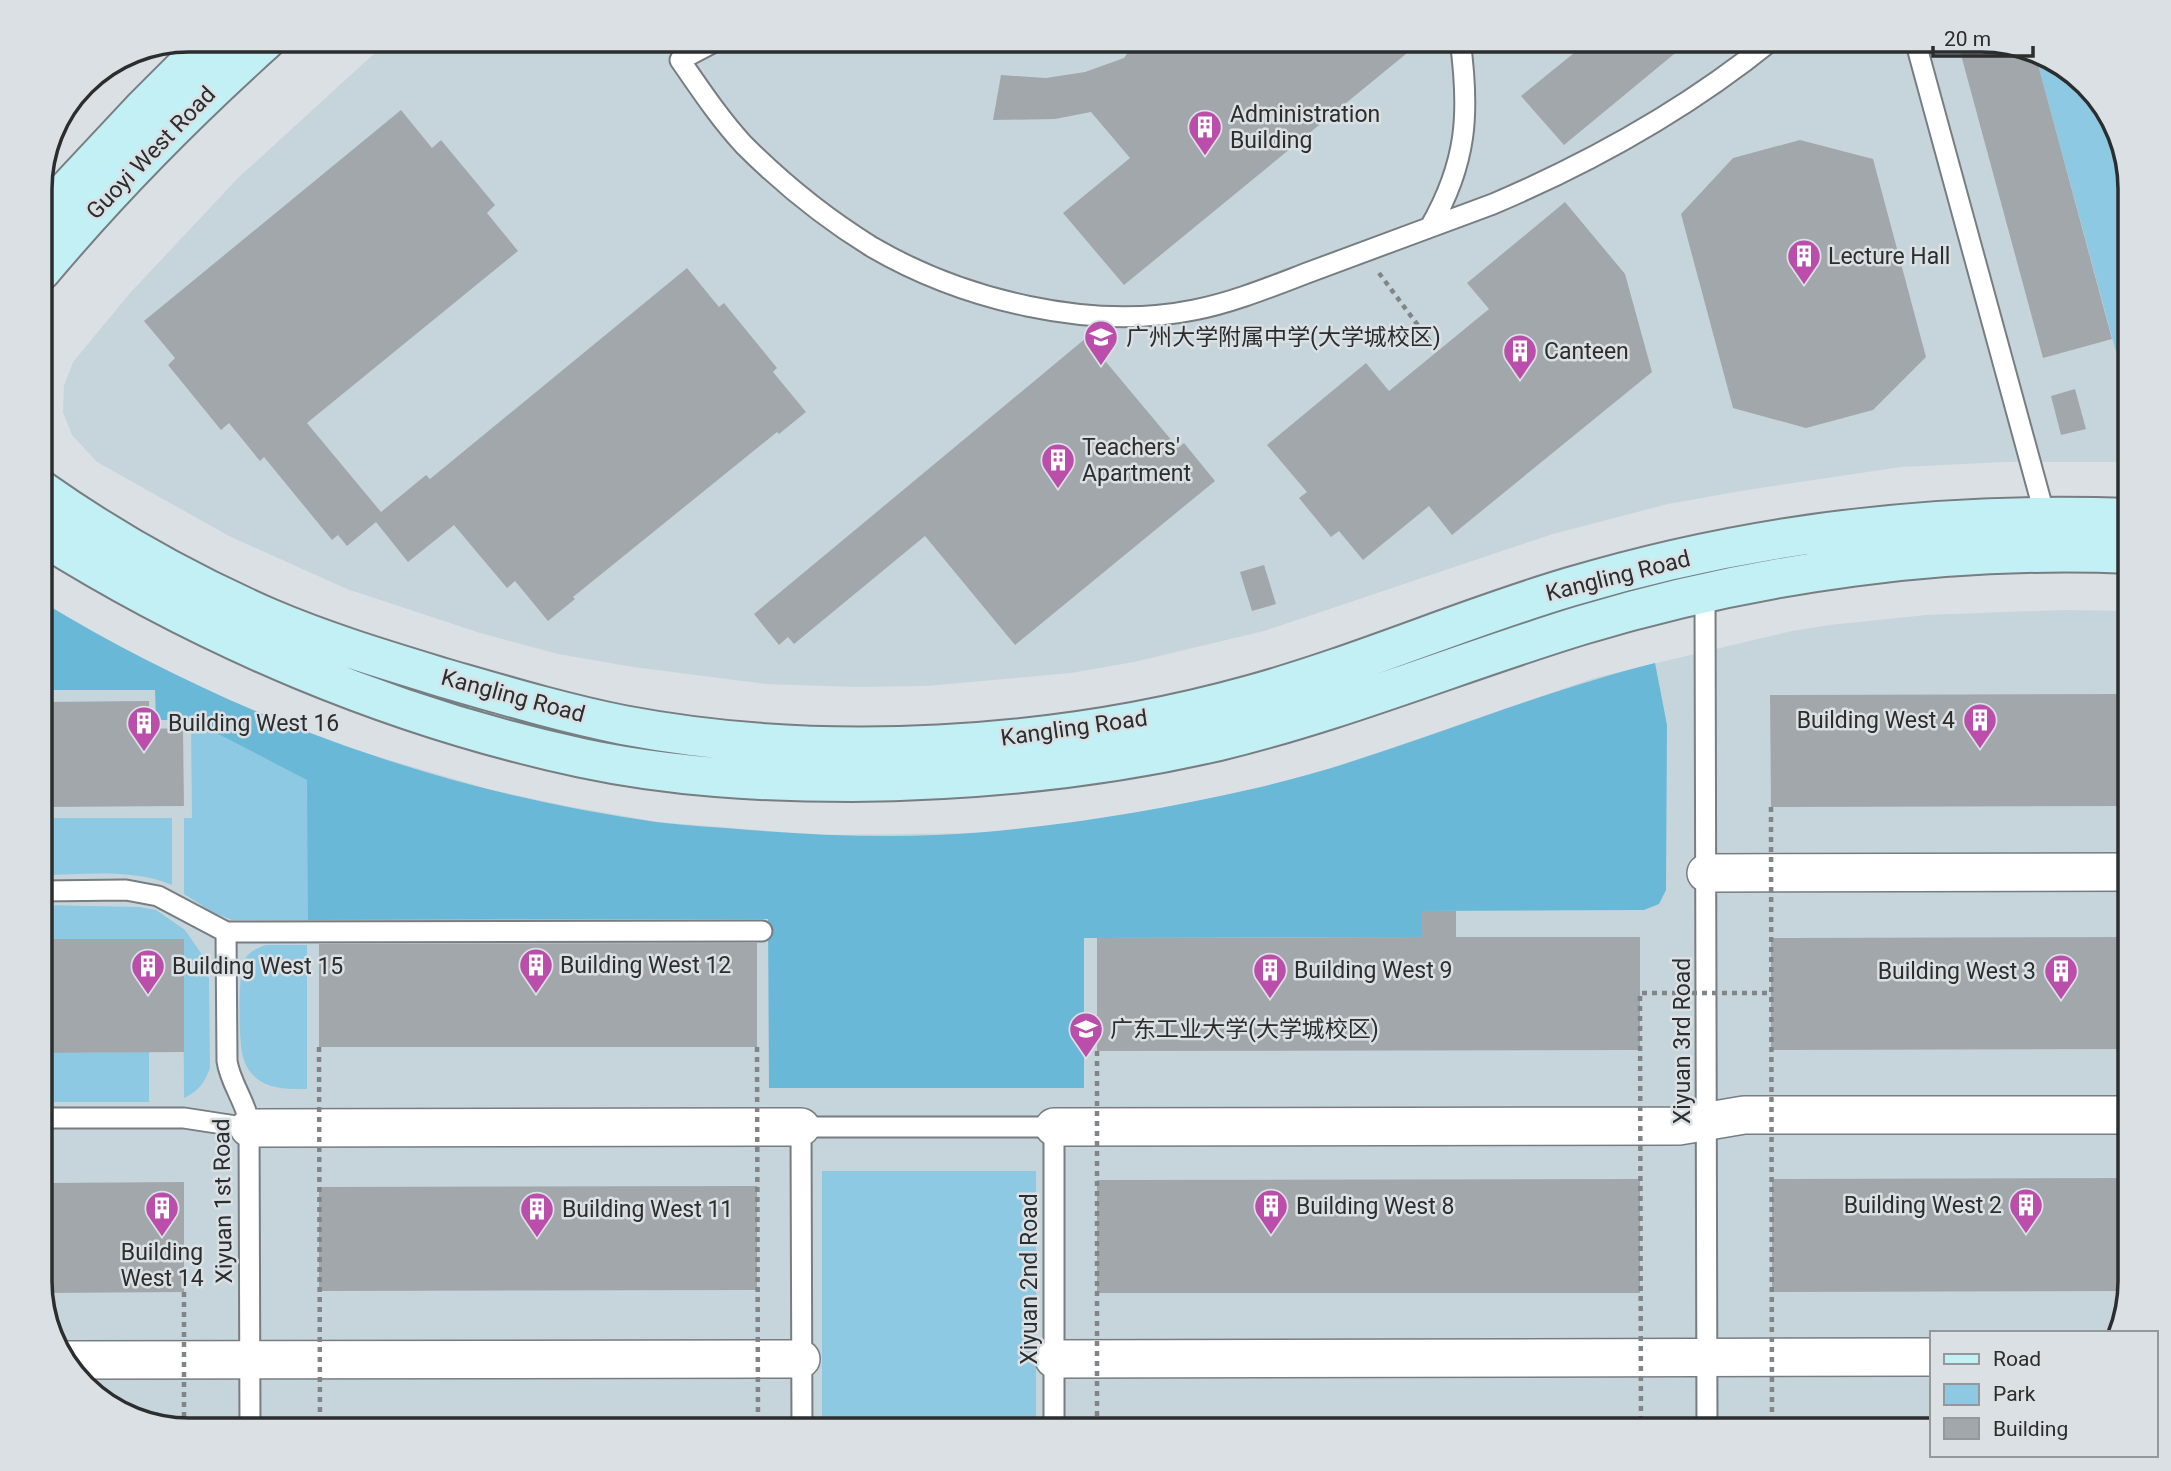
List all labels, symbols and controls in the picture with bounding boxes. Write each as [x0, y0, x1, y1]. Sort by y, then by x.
scale bar [1933, 14, 2033, 58]
text: 20 m [1944, 27, 1991, 51]
street label: Guoyi West Road [81, 81, 221, 225]
place label: Administration Building [1230, 101, 1380, 154]
building icon: Administration Building [1186, 108, 1224, 157]
building icon: Lecture Hall [1785, 237, 1823, 286]
place label: Lecture Hall [1828, 243, 1950, 270]
school or university icon: 广州大学附属中学(大学城校区) [1082, 318, 1120, 367]
place label: 广州大学附属中学(大学城校区) [1126, 324, 1441, 351]
building icon: Canteen [1501, 332, 1539, 381]
place label: Canteen [1544, 338, 1629, 365]
place label: Teachers' Apartment [1082, 434, 1191, 487]
building icon: Teachers' Apartment [1039, 441, 1077, 490]
street label: Kangling Road [1543, 545, 1693, 607]
street label: Kangling Road [438, 664, 588, 728]
building icon: Building West 4 [1961, 701, 1999, 750]
building icon: Building West 16 [125, 704, 163, 753]
street label: Kangling Road [999, 704, 1149, 752]
place label: Building West 4 [1797, 707, 1955, 734]
place label: Building West 16 [168, 710, 339, 737]
building icon: Building West 12 [517, 946, 555, 995]
building icon: Building West 15 [129, 947, 167, 996]
building icon: Building West 9 [1251, 951, 1289, 1000]
place label: Building West 12 [560, 952, 731, 979]
building icon: Building West 3 [2042, 952, 2080, 1001]
place label: Building West 15 [172, 953, 343, 980]
place label: Building West 9 [1294, 957, 1452, 984]
street label: Xiyuan 3rd Road [1669, 958, 1696, 1124]
place label: Building West 3 [1878, 958, 2036, 985]
school or university icon: 广东工业大学(大学城校区) [1067, 1010, 1105, 1059]
place label: 广东工业大学(大学城校区) [1110, 1016, 1379, 1043]
street label: Xiyuan 1st Road [208, 1118, 238, 1284]
building icon: Building West 2 [2007, 1186, 2045, 1235]
building icon: Building West 8 [1252, 1187, 1290, 1236]
building icon: Building West 14 [143, 1189, 181, 1238]
building icon: Building West 11 [518, 1190, 556, 1239]
place label: Building West 2 [1844, 1192, 2002, 1219]
street label: Xiyuan 2nd Road [1016, 1193, 1043, 1365]
place label: Building West 8 [1296, 1193, 1454, 1220]
place label: Building West 11 [562, 1196, 733, 1223]
place label: Building West 14 [120, 1239, 204, 1292]
legend [1930, 1331, 2157, 1457]
text: Road [1993, 1347, 2041, 1371]
text: Park [1993, 1382, 2036, 1406]
text: Building [1993, 1417, 2068, 1441]

